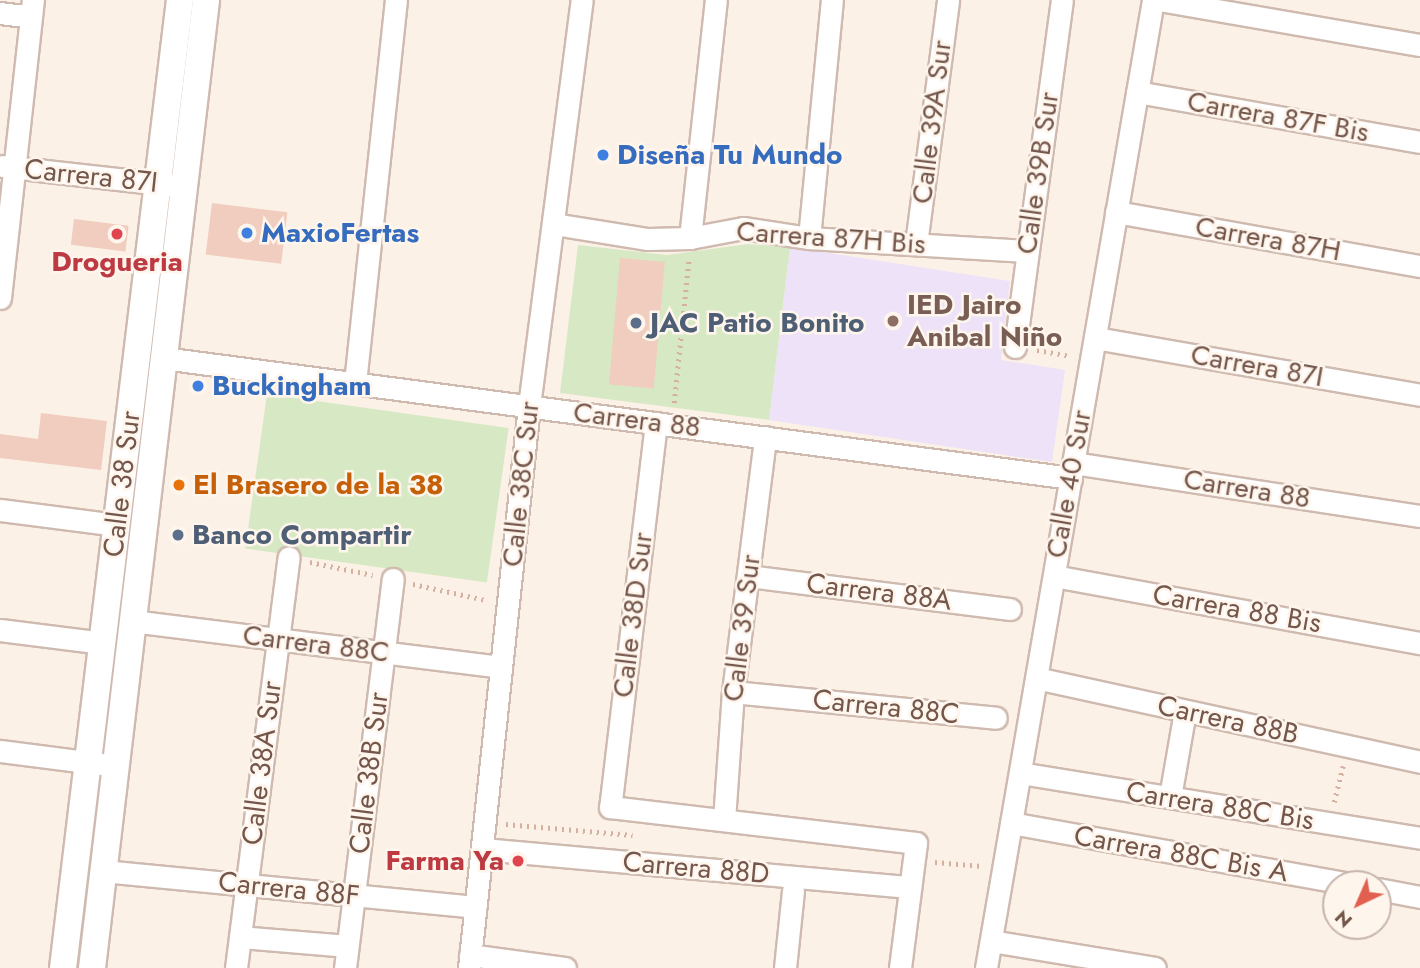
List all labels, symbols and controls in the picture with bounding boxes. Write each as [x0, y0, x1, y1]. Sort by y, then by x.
street label: Calle 39A Sur [905, 38, 959, 206]
street label: Carrera 87F Bis [1185, 85, 1371, 149]
street label: Calle 39B Sur [1010, 90, 1066, 256]
place label: Diseña Tu Mundo [617, 138, 843, 172]
marker: Diseña Tu Mundo [595, 147, 611, 163]
street label: Carrera 87I [23, 152, 159, 200]
street label: Carrera 87H [1193, 210, 1343, 268]
street label: Carrera 87H Bis [735, 215, 927, 261]
place label: MaxioFertas [261, 216, 419, 250]
marker: MaxioFertas [239, 225, 255, 241]
marker: Drogueria [109, 226, 125, 242]
place label: Drogueria [51, 245, 183, 279]
place label: IED Jairo Anibal Niño [907, 288, 1062, 354]
place label: JAC Patio Bonito [650, 306, 865, 340]
marker: IED Jairo Anibal Niño [885, 313, 901, 329]
marker: JAC Patio Bonito [628, 315, 644, 331]
street label: Carrera 87I [1188, 338, 1326, 394]
place label: Buckingham [212, 369, 372, 403]
marker: Buckingham [190, 378, 206, 394]
street label: Carrera 88 [571, 396, 703, 444]
street label: Calle 38C Sur [496, 400, 546, 568]
street label: Calle 40 Sur [1039, 407, 1099, 561]
street label: Calle 38 Sur [96, 409, 148, 559]
street label: Carrera 88 [1181, 462, 1313, 516]
place label: El Brasero de la 38 [193, 468, 444, 502]
marker: El Brasero de la 38 [171, 477, 187, 493]
place label: Banco Compartir [192, 518, 412, 552]
marker: Banco Compartir [170, 527, 186, 543]
street label: Calle 38D Sur [606, 531, 660, 699]
street label: Calle 39 Sur [716, 553, 768, 703]
street label: Carrera 88A [805, 566, 953, 618]
street label: Carrera 88 Bis [1150, 578, 1324, 640]
street label: Carrera 88C [241, 618, 391, 670]
street label: Calle 38A Sur [235, 679, 289, 847]
street label: Carrera 88C [811, 683, 961, 731]
street label: Carrera 88B [1154, 689, 1302, 751]
street label: Calle 38B Sur [342, 690, 396, 856]
street label: Carrera 88C Bis [1124, 775, 1316, 837]
street label: Carrera 88C Bis A [1071, 819, 1291, 889]
place label: Farma Ya [386, 844, 504, 878]
street label: Carrera 88D [621, 845, 771, 891]
marker: Farma Ya [510, 853, 526, 869]
street label: Carrera 88F [217, 865, 361, 913]
north arrow [1322, 870, 1392, 940]
text: N [1329, 904, 1358, 934]

